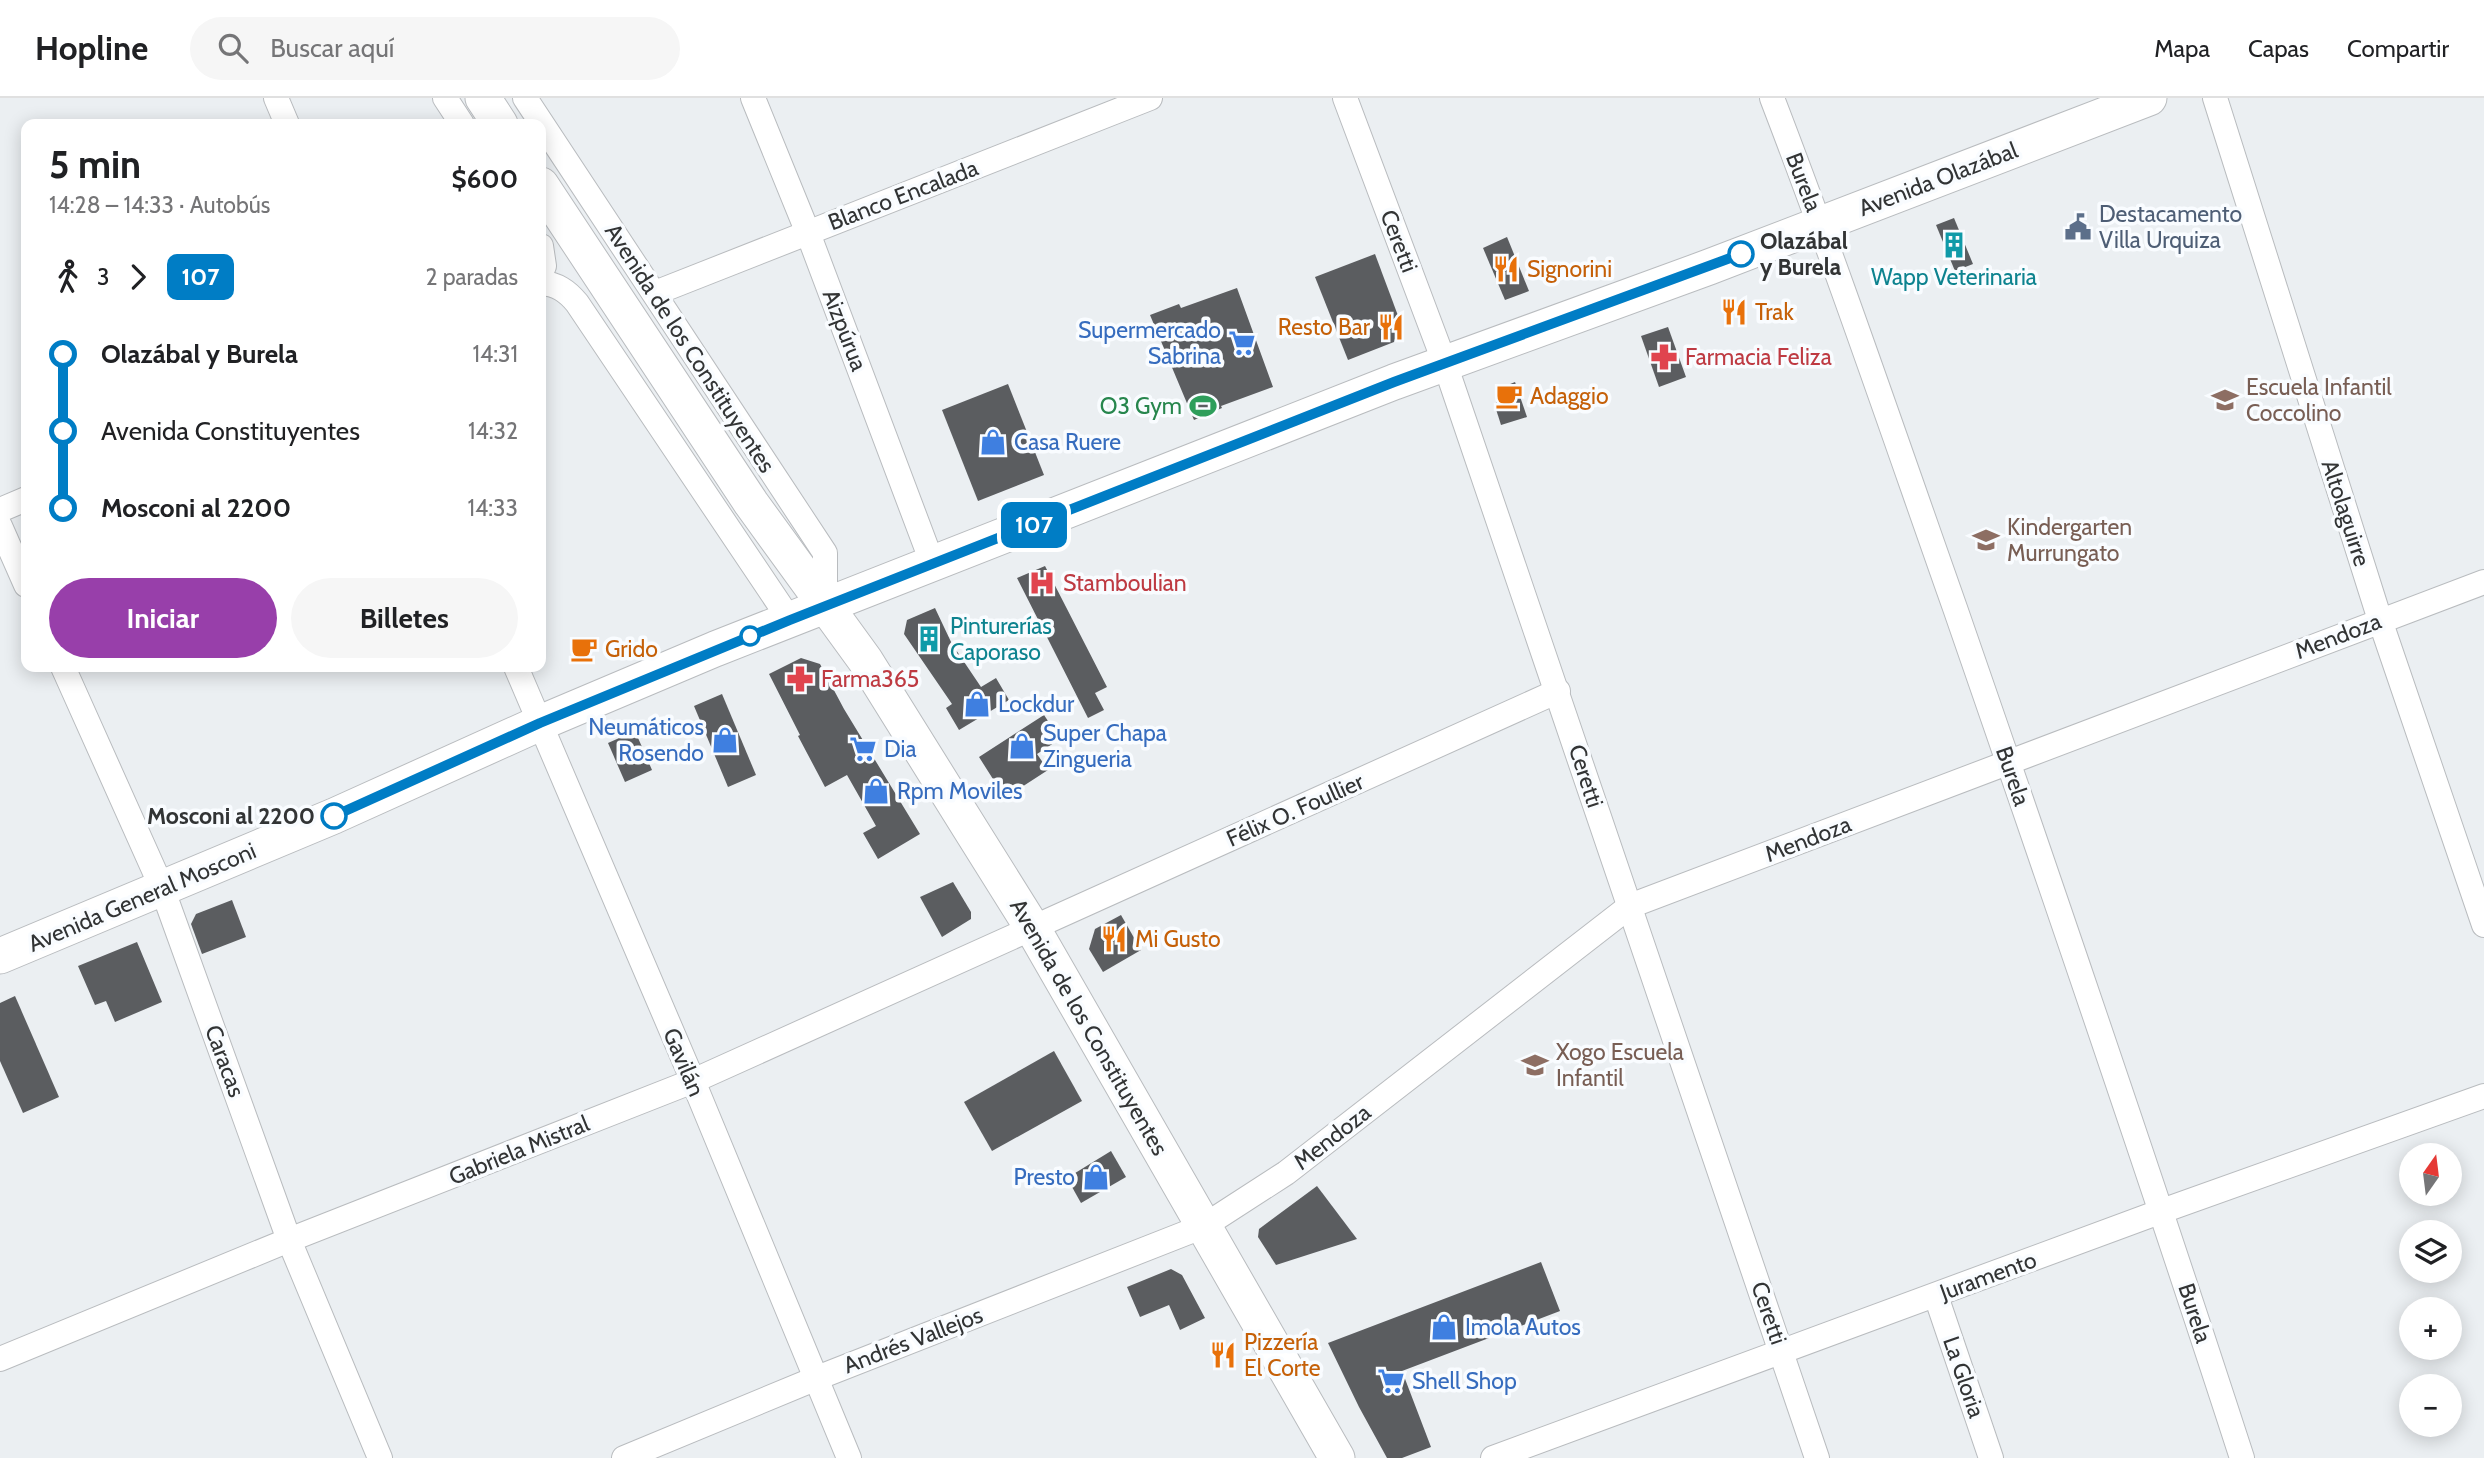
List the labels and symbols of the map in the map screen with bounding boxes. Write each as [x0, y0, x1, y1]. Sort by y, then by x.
street label: Avenida Olazábal [1855, 136, 2022, 222]
street label: Burela [1780, 149, 1828, 215]
street label: Blanco Encalada [824, 154, 982, 236]
place label: Destacamento Villa Urquiza [2099, 200, 2242, 254]
street label: Ceretti [1374, 206, 1424, 276]
public building icon: Destacamento Villa Urquiza [2063, 212, 2093, 242]
street label: Avenida de los Constituyentes [599, 218, 781, 478]
place label: Olazábal y Burela [1760, 227, 1848, 281]
building icon: Wapp Veterinaria [1939, 230, 1969, 260]
marker: Olazábal y Burela [1728, 241, 1754, 267]
restaurant icon: Signorini [1491, 254, 1521, 284]
place label: Signorini [1527, 255, 1612, 283]
place label: Wapp Veterinaria [1871, 263, 2037, 291]
street label: Aizpúrua [817, 285, 873, 375]
restaurant icon: Trak [1719, 297, 1749, 327]
place label: Trak [1755, 298, 1794, 326]
restaurant icon: Resto Bar [1376, 312, 1406, 342]
place label: Resto Bar [1278, 313, 1371, 341]
place label: Supermercado Sabrina [1078, 316, 1221, 370]
supermarket icon: Supermercado Sabrina [1227, 328, 1257, 358]
pharmacy icon: Farmacia Feliza [1649, 342, 1679, 372]
place label: Farmacia Feliza [1685, 343, 1832, 371]
place label: Escuela Infantil Coccolino [2246, 373, 2392, 427]
cafe icon: Adaggio [1494, 381, 1524, 411]
place label: Adaggio [1530, 382, 1609, 410]
school or university icon: Escuela Infantil Coccolino [2210, 385, 2240, 415]
sports icon: O3 Gym [1188, 391, 1218, 421]
place label: O3 Gym [1100, 392, 1182, 420]
shop icon: Casa Ruere [978, 427, 1008, 457]
place label: Casa Ruere [1014, 428, 1121, 456]
street label: Altolaguirre [2316, 456, 2376, 570]
line badge: 107 [994, 502, 1074, 548]
place label: Kindergarten Murrungato [2007, 513, 2132, 567]
school or university icon: Kindergarten Murrungato [1971, 525, 2001, 555]
hospital icon: Stamboulian [1027, 568, 1057, 598]
place label: Stamboulian [1063, 569, 1187, 597]
street label: Mendoza [2291, 607, 2385, 665]
place label: Pinturerías Caporaso [950, 612, 1052, 666]
building icon: Pinturerías Caporaso [914, 624, 944, 654]
unlabelled marker [740, 626, 760, 646]
cafe icon: Grido [569, 634, 599, 664]
place label: Grido [605, 635, 658, 663]
pharmacy icon: Farma365 [785, 664, 815, 694]
place label: Farma365 [821, 665, 919, 693]
shop icon: Lockdur [962, 689, 992, 719]
place label: Lockdur [998, 690, 1075, 718]
place label: Neumáticos Rosendo [588, 713, 704, 767]
place label: Super Chapa Zingueria [1043, 719, 1167, 773]
shop icon: Neumáticos Rosendo [710, 725, 740, 755]
shop icon: Super Chapa Zingueria [1007, 731, 1037, 761]
supermarket icon: Dia [848, 734, 878, 764]
place label: Dia [884, 735, 916, 763]
street label: Ceretti [1563, 741, 1609, 811]
street label: Burela [1990, 743, 2036, 809]
street label: Félix O. Foullier [1222, 767, 1369, 853]
shop icon: Rpm Moviles [861, 776, 891, 806]
place label: Rpm Moviles [897, 777, 1023, 805]
place label: Mosconi al 2200 [147, 802, 315, 830]
marker: Mosconi al 2200 [321, 803, 347, 829]
street label: Mendoza [1761, 810, 1855, 868]
street label: Avenida General Mosconi [24, 836, 260, 958]
street label: Avenida de los Constituyentes [1004, 894, 1174, 1160]
restaurant icon: Mi Gusto [1099, 924, 1129, 954]
place label: Mi Gusto [1135, 925, 1221, 953]
street label: Caracas [199, 1021, 251, 1101]
street label: Gavilán [657, 1024, 711, 1100]
place label: Xogo Escuela Infantil [1556, 1038, 1684, 1092]
school or university icon: Xogo Escuela Infantil [1520, 1050, 1550, 1080]
street label: Mendoza [1288, 1098, 1376, 1176]
street label: Gabriela Mistral [445, 1109, 594, 1191]
north arrow [2399, 1143, 2462, 1206]
shop icon: Presto [1081, 1162, 1111, 1192]
place label: Presto [1013, 1163, 1075, 1191]
street label: Juramento [1935, 1246, 2040, 1307]
street label: Ceretti [1745, 1278, 1793, 1348]
street label: Burela [2172, 1280, 2218, 1346]
street label: Andrés Vallejos [839, 1301, 987, 1379]
shop icon: Imola Autos [1429, 1312, 1459, 1342]
place label: Imola Autos [1465, 1313, 1581, 1341]
place label: Pizzería El Corte [1244, 1328, 1321, 1382]
street label: La Gloria [1937, 1333, 1991, 1421]
restaurant icon: Pizzería El Corte [1208, 1340, 1238, 1370]
supermarket icon: Shell Shop [1376, 1366, 1406, 1396]
place label: Shell Shop [1412, 1367, 1517, 1395]

